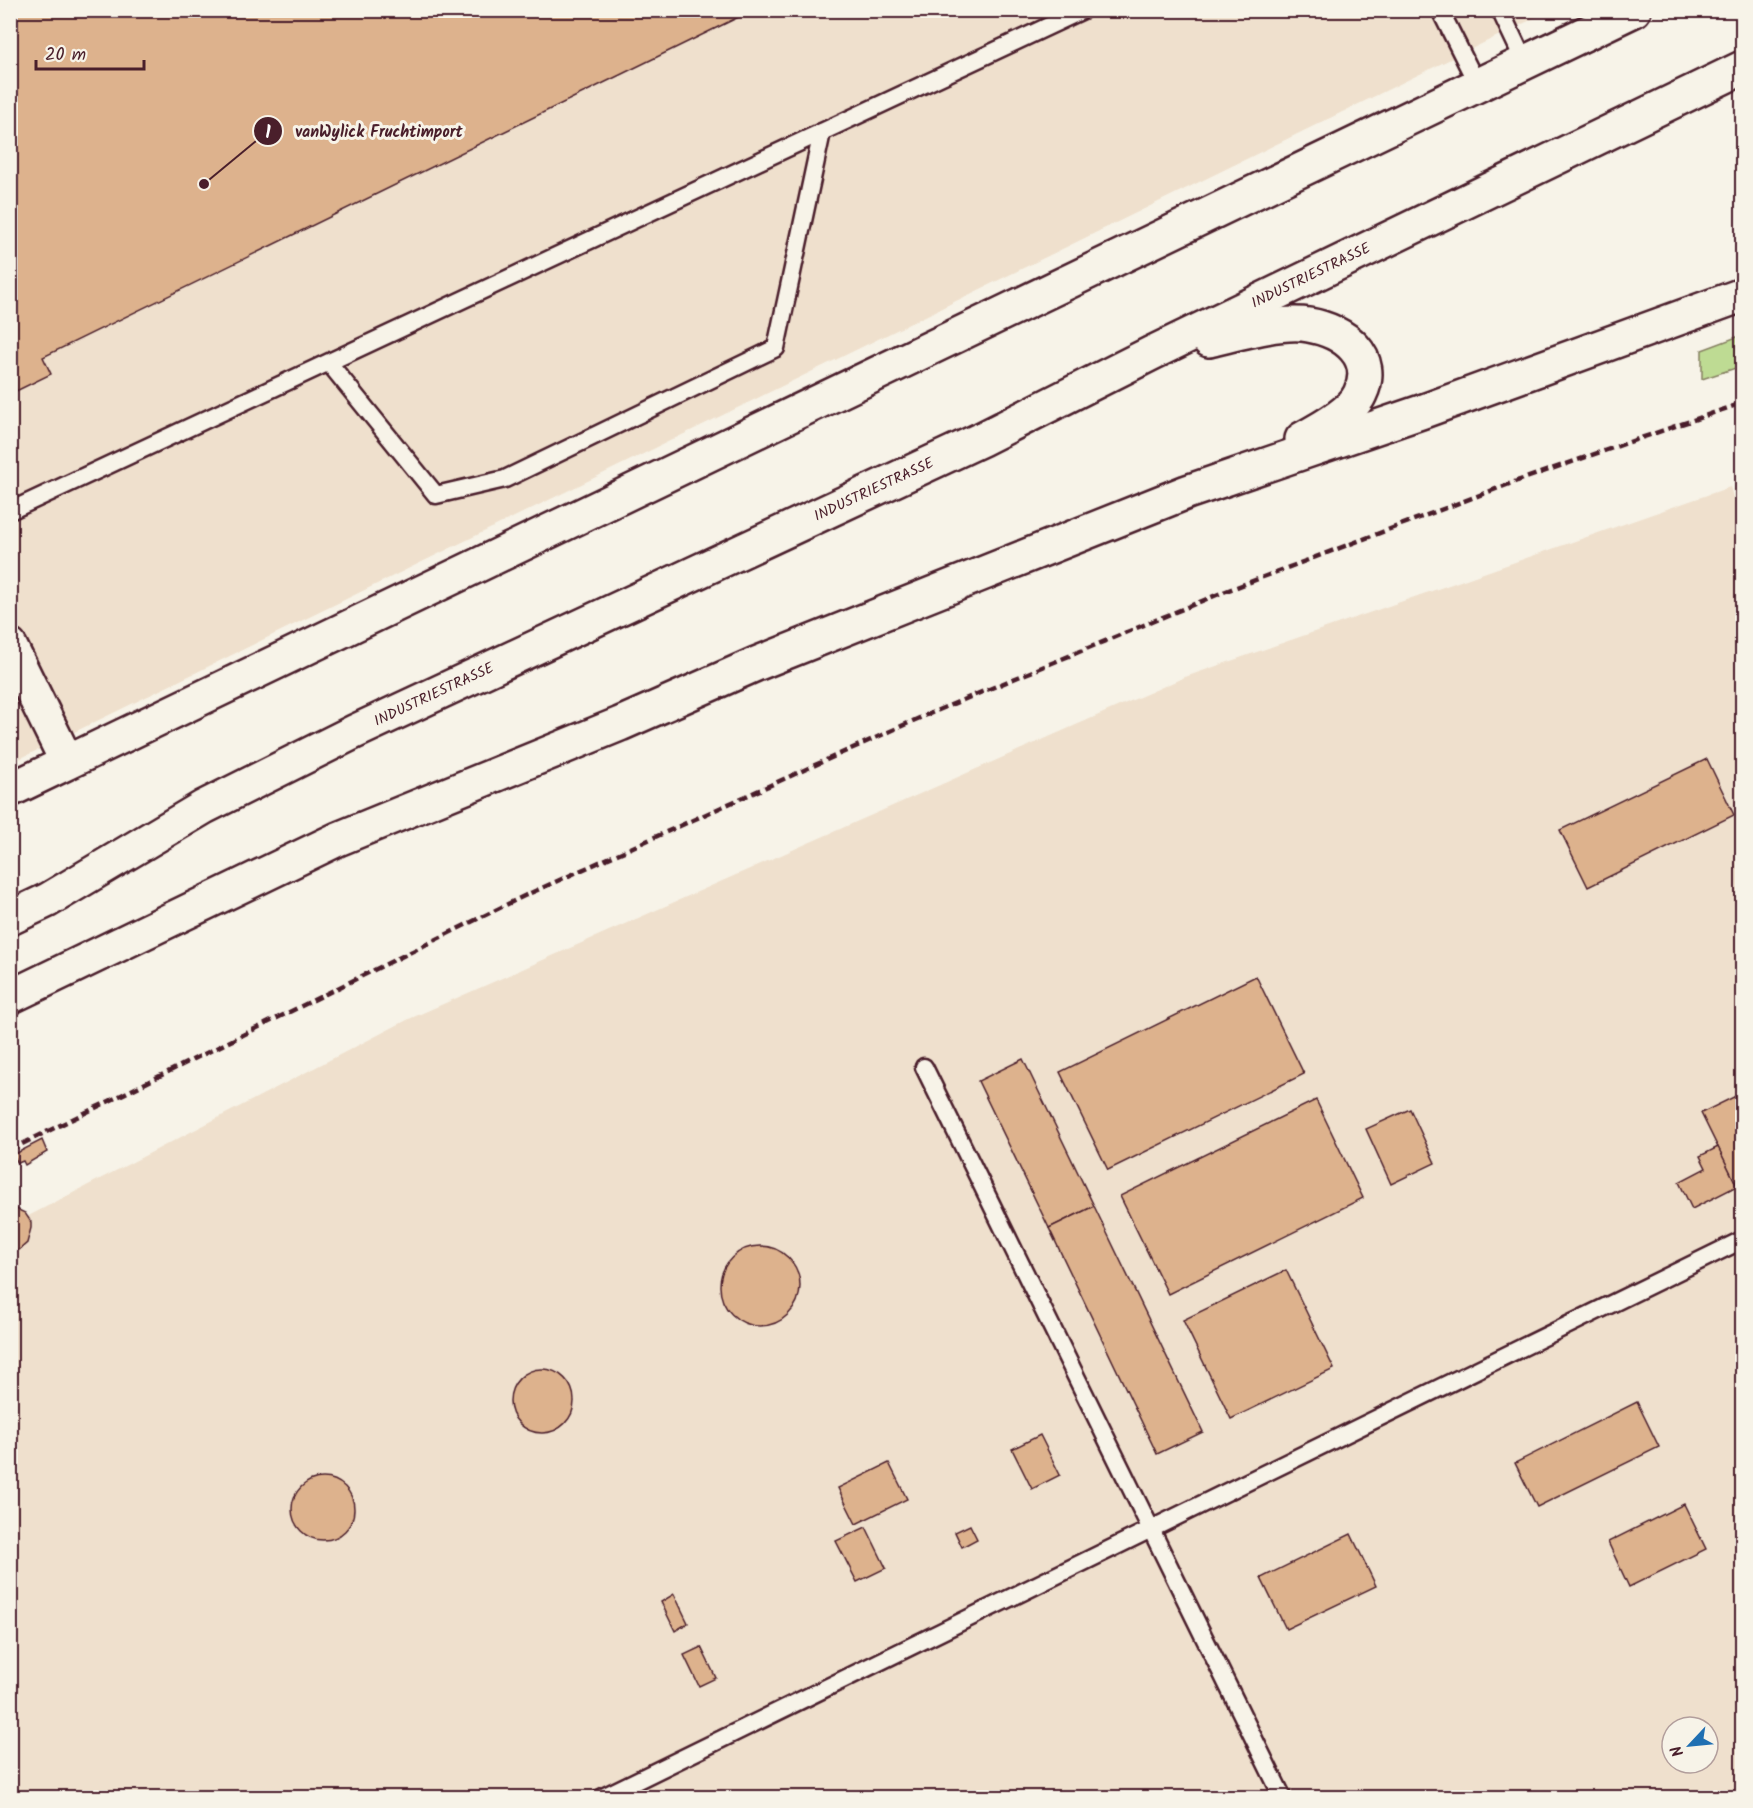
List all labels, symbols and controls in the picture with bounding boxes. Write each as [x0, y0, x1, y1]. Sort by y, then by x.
scale bar [36, 33, 144, 71]
text: 20 m [45, 41, 86, 70]
callout: vanWylick Fruchtimport [253, 114, 474, 148]
text: 1 [265, 119, 271, 148]
text: vanWylick Fruchtimport [295, 120, 463, 145]
street label: INDUSTRIESTRASSE [1247, 236, 1376, 315]
street label: INDUSTRIESTRASSE [810, 451, 939, 528]
street label: INDUSTRIESTRASSE [370, 656, 499, 733]
north arrow [1660, 1715, 1720, 1775]
text: N [1664, 1741, 1691, 1761]

